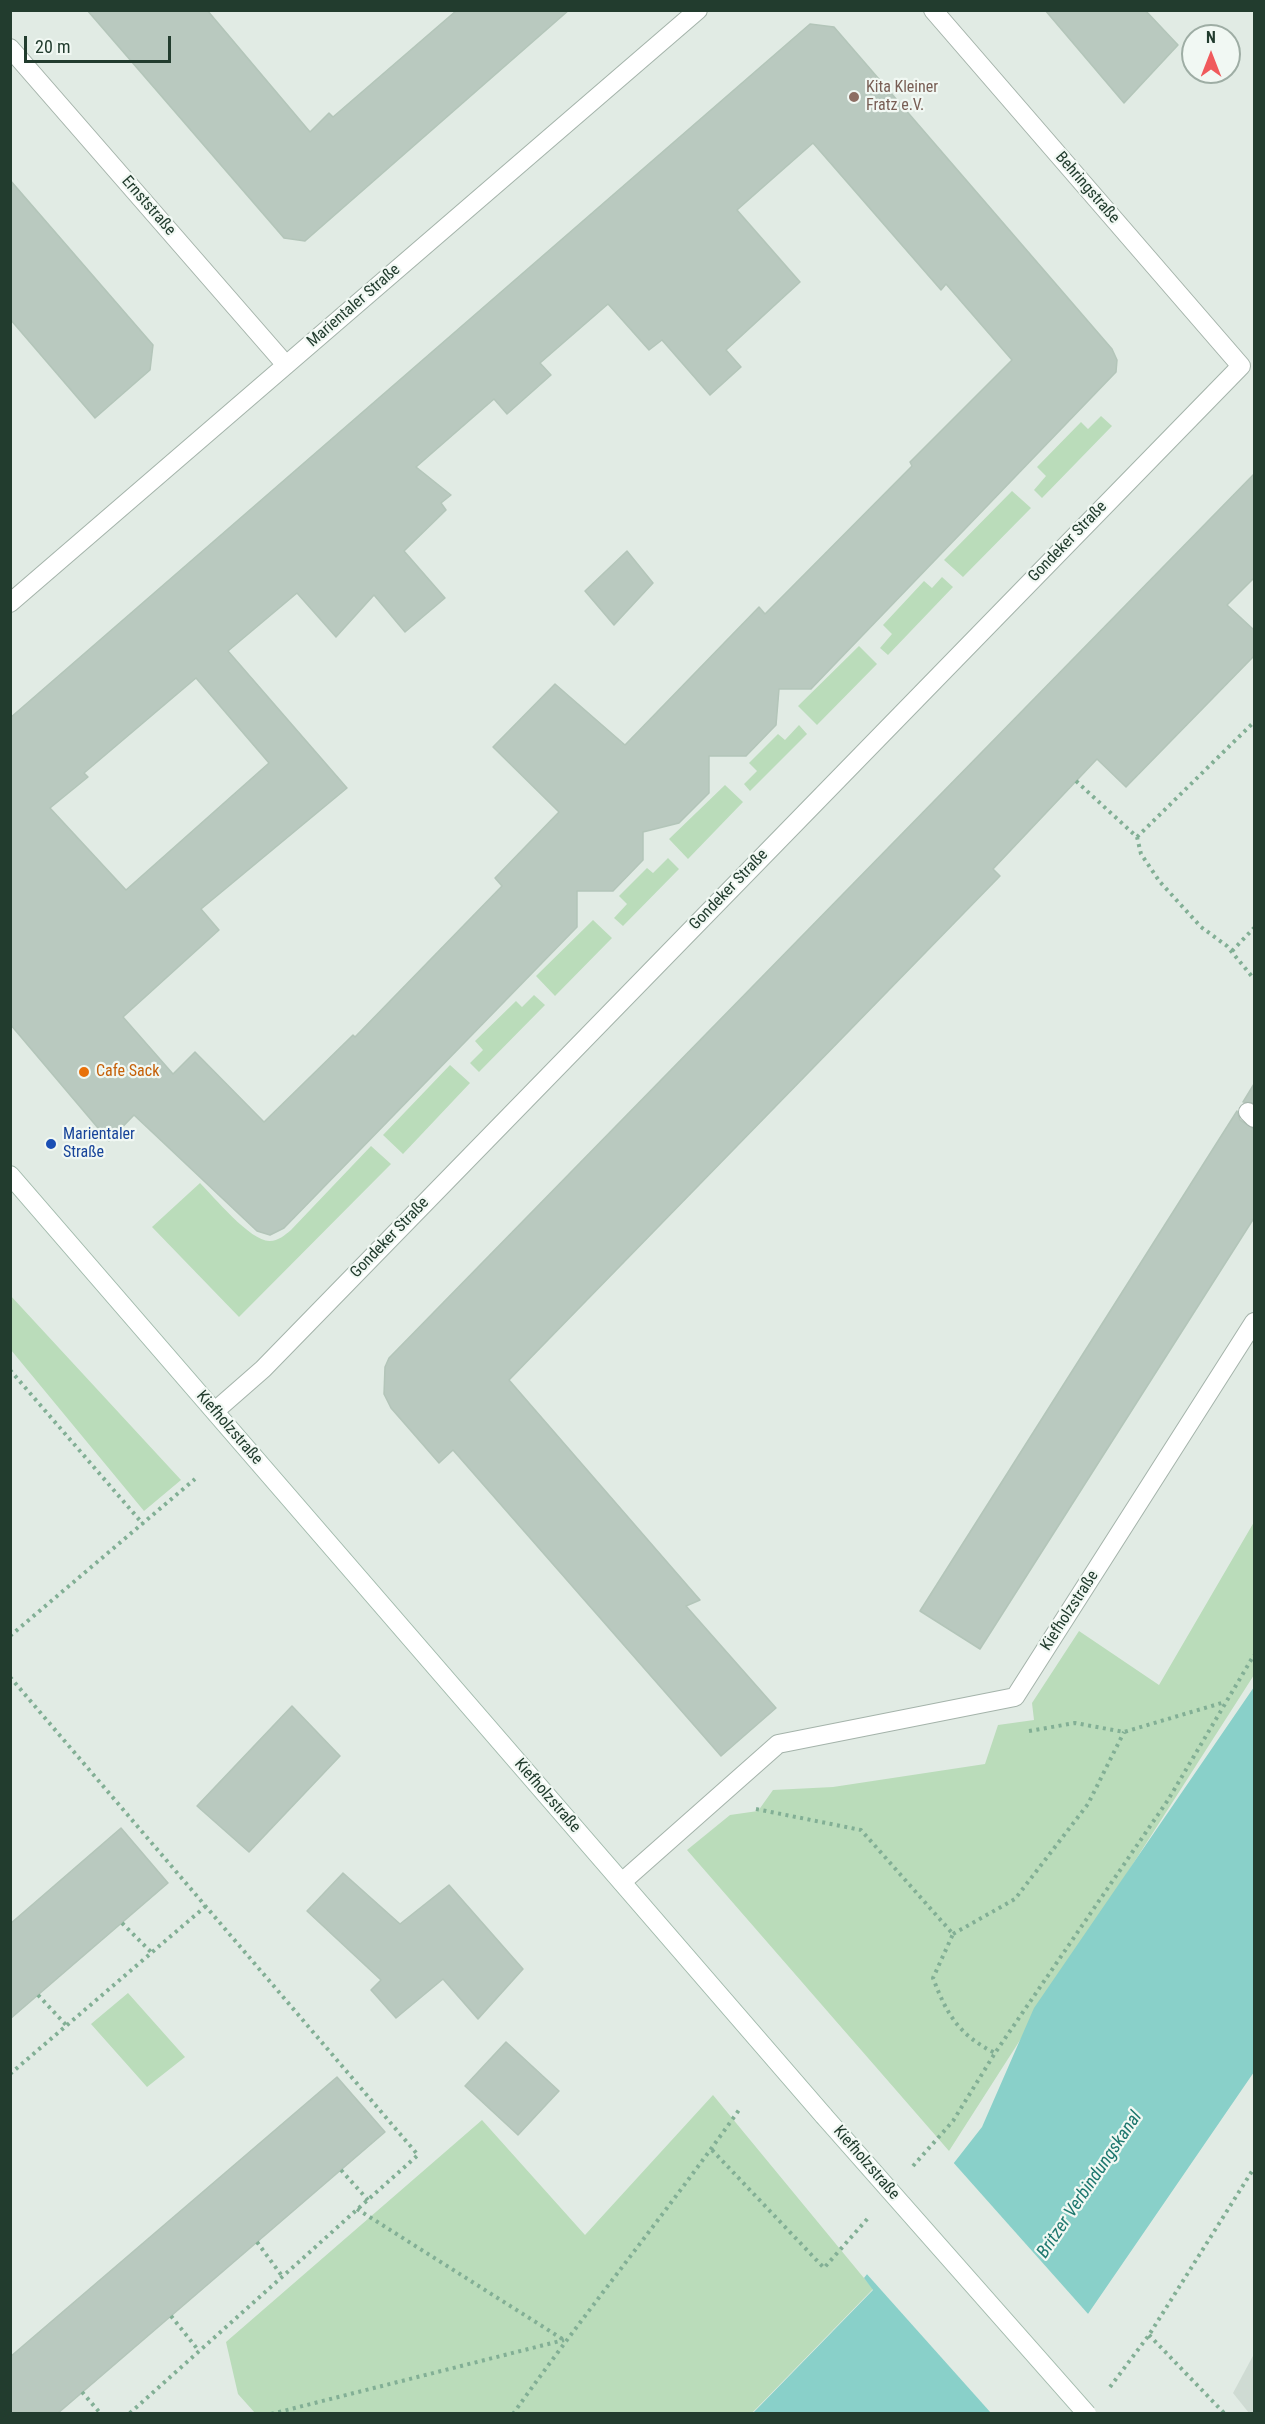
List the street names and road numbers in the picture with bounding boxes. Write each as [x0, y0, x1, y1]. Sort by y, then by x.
street label: Behringstraße [1051, 148, 1123, 228]
street label: Ernststraße [117, 172, 179, 240]
street label: Marientaler Straße [304, 260, 404, 352]
street label: Gondeker Straße [1025, 498, 1111, 586]
street label: Gondeker Straße [686, 846, 772, 934]
street label: Gondeker Straße [347, 1194, 433, 1282]
street label: Kiefholzstraße [192, 1387, 266, 1469]
street label: Kiefholzstraße [1037, 1567, 1103, 1655]
street label: Kiefholzstraße [510, 1755, 584, 1837]
street label: Kiefholzstraße [829, 2122, 903, 2204]

